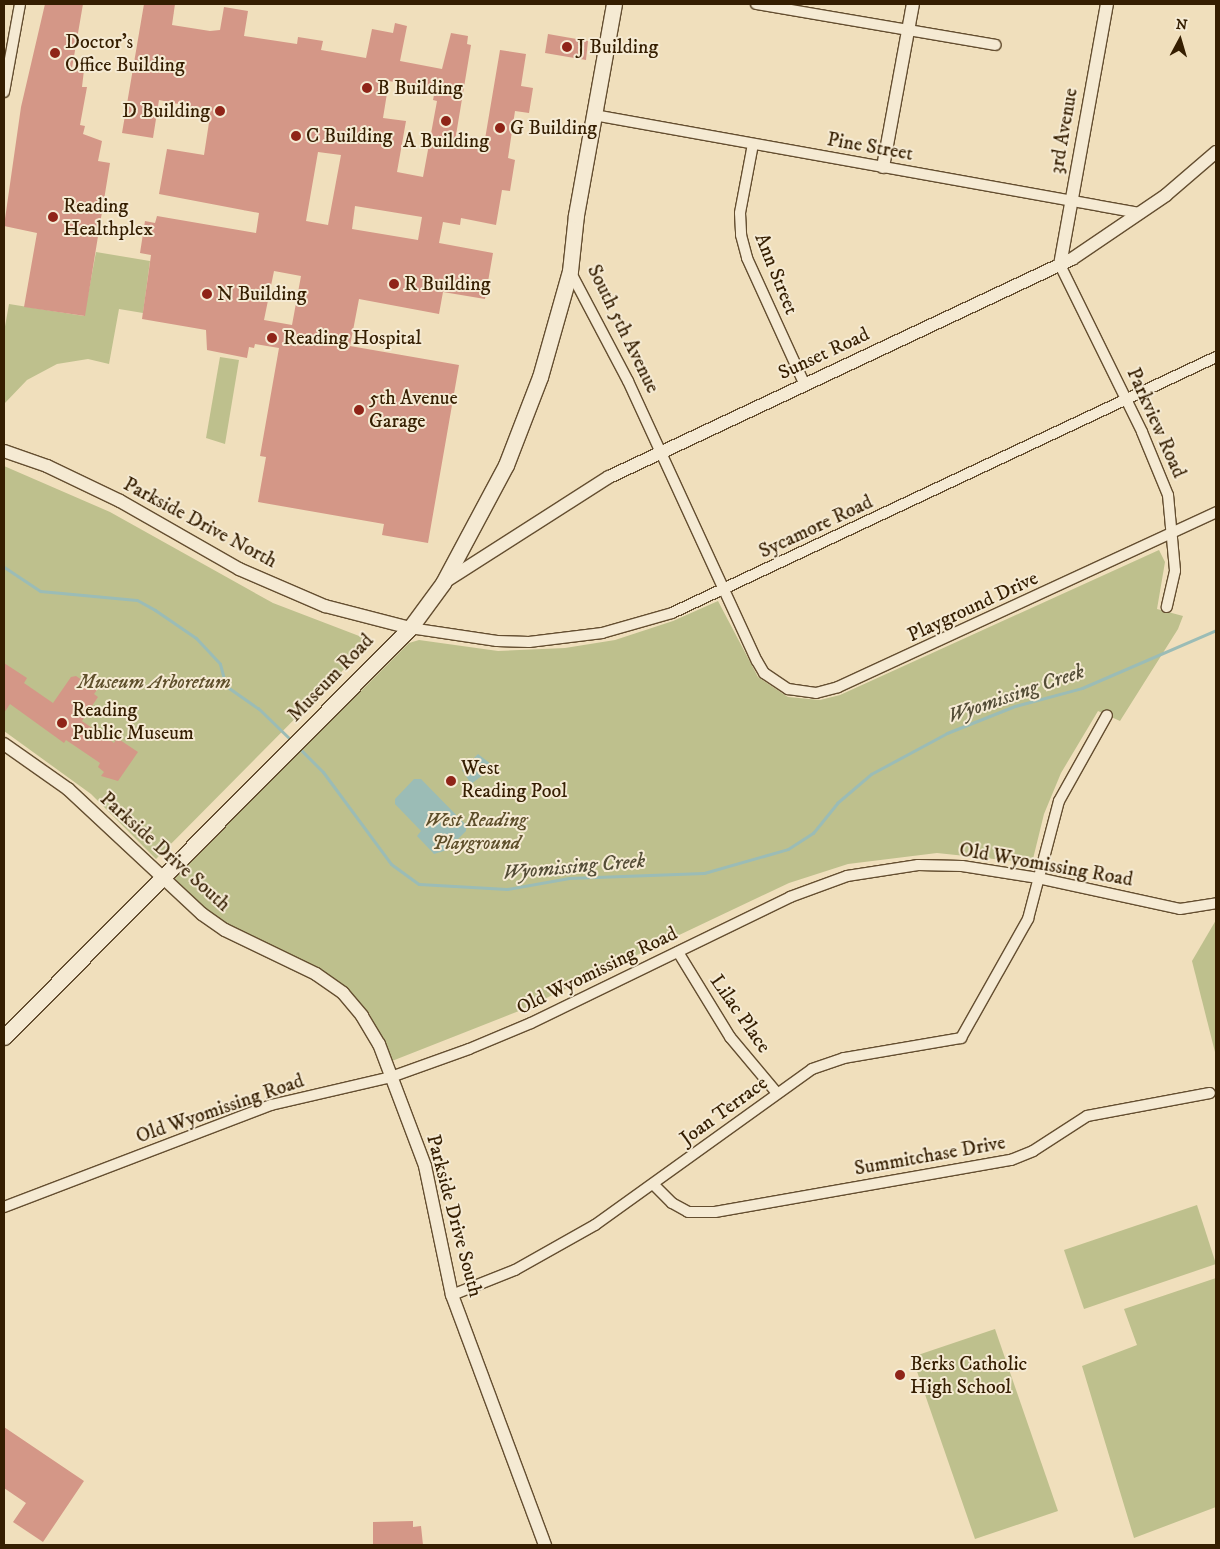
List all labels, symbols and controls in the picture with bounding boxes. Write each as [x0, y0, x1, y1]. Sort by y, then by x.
north arrow [1155, 15, 1205, 65]
text: N [1175, 16, 1188, 35]
place label: Doctor's Office Building [65, 30, 185, 77]
place label: J Building [577, 35, 658, 59]
marker: J Building [561, 41, 573, 53]
marker: Doctor's Office Building [49, 47, 61, 59]
place label: B Building [377, 76, 463, 100]
marker: B Building [361, 82, 373, 94]
street label: 3rd Avenue [1045, 86, 1083, 176]
place label: D Building [122, 99, 210, 123]
marker: D Building [214, 105, 226, 117]
marker: A Building [440, 115, 452, 127]
place label: G Building [510, 116, 597, 140]
marker: G Building [494, 122, 506, 134]
place label: C Building [306, 124, 392, 148]
street label: Pine Street [825, 128, 915, 166]
place label: A Building [403, 129, 489, 153]
marker: C Building [290, 130, 302, 142]
place label: Reading Healthplex [63, 194, 153, 241]
marker: Reading Healthplex [47, 211, 59, 223]
street label: Ann Street [749, 230, 803, 318]
street label: South 5th Avenue [582, 261, 664, 397]
place label: R Building [404, 272, 490, 296]
marker: R Building [388, 278, 400, 290]
place label: N Building [217, 282, 307, 306]
marker: N Building [201, 288, 213, 300]
street label: Sunset Road [775, 322, 873, 386]
place label: Reading Hospital [283, 326, 422, 350]
marker: Reading Hospital [265, 331, 279, 345]
street label: Parkview Road [1121, 364, 1191, 482]
place label: 5th Avenue Garage [369, 386, 458, 433]
marker: 5th Avenue Garage [353, 404, 365, 416]
street label: Parkside Drive North [119, 472, 281, 574]
street label: Sycamore Road [755, 490, 877, 564]
street label: Playground Drive [904, 566, 1042, 648]
street label: Museum Road [283, 629, 379, 727]
water label: Wyomissing Creek [944, 659, 1088, 729]
park label: Museum Arboretum [77, 670, 231, 694]
place label: Reading Public Museum [72, 699, 194, 746]
marker: Reading Public Museum [56, 717, 68, 729]
place label: West Reading Pool [461, 757, 567, 804]
marker: West Reading Pool [445, 775, 457, 787]
street label: Parkside Drive South [95, 787, 235, 917]
park label: West Reading Playground [425, 808, 527, 855]
street label: Old Wyomissing Road [957, 838, 1135, 892]
water label: Wyomissing Creek [502, 848, 646, 886]
street label: Old Wyomissing Road [513, 922, 681, 1020]
street label: Lilac Place [704, 970, 776, 1058]
street label: Old Wyomissing Road [133, 1069, 307, 1149]
street label: Joan Terrace [676, 1071, 772, 1151]
street label: Summitchase Drive [853, 1131, 1007, 1181]
street label: Parkside Drive South [421, 1132, 487, 1300]
place label: Berks Catholic High School [910, 1352, 1027, 1399]
marker: Berks Catholic High School [894, 1369, 906, 1381]

